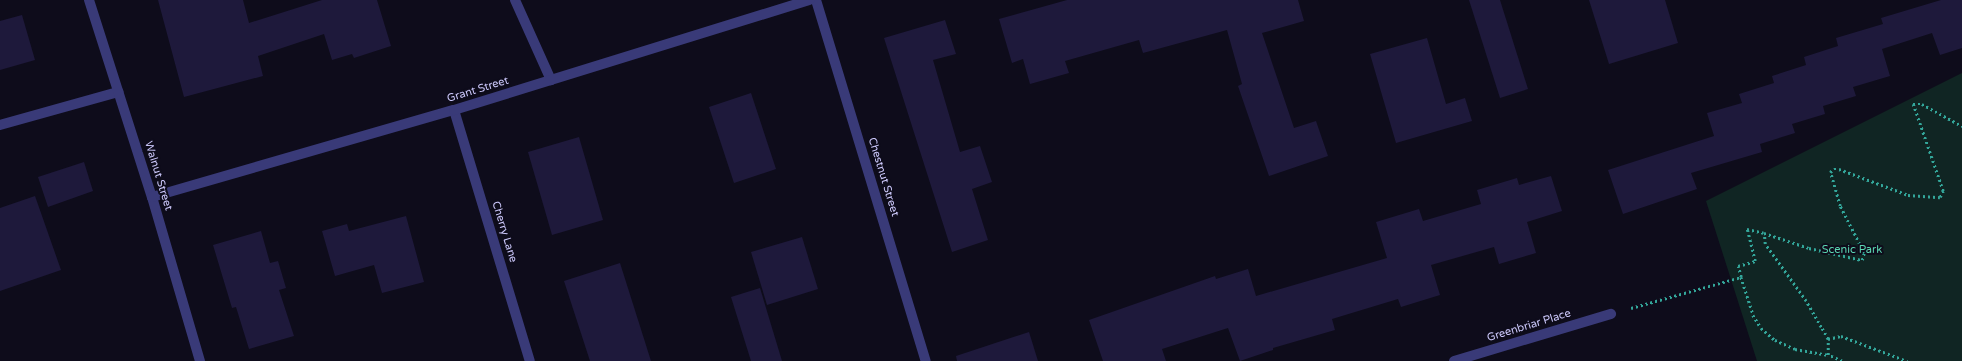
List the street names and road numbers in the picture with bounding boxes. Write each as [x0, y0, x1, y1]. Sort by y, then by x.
street label: Grant Street [446, 74, 510, 106]
street label: Chestnut Street [865, 136, 901, 218]
street label: Walnut Street [141, 140, 175, 212]
street label: Cherry Lane [488, 200, 520, 264]
street label: Greenbriar Place [1485, 307, 1573, 345]

